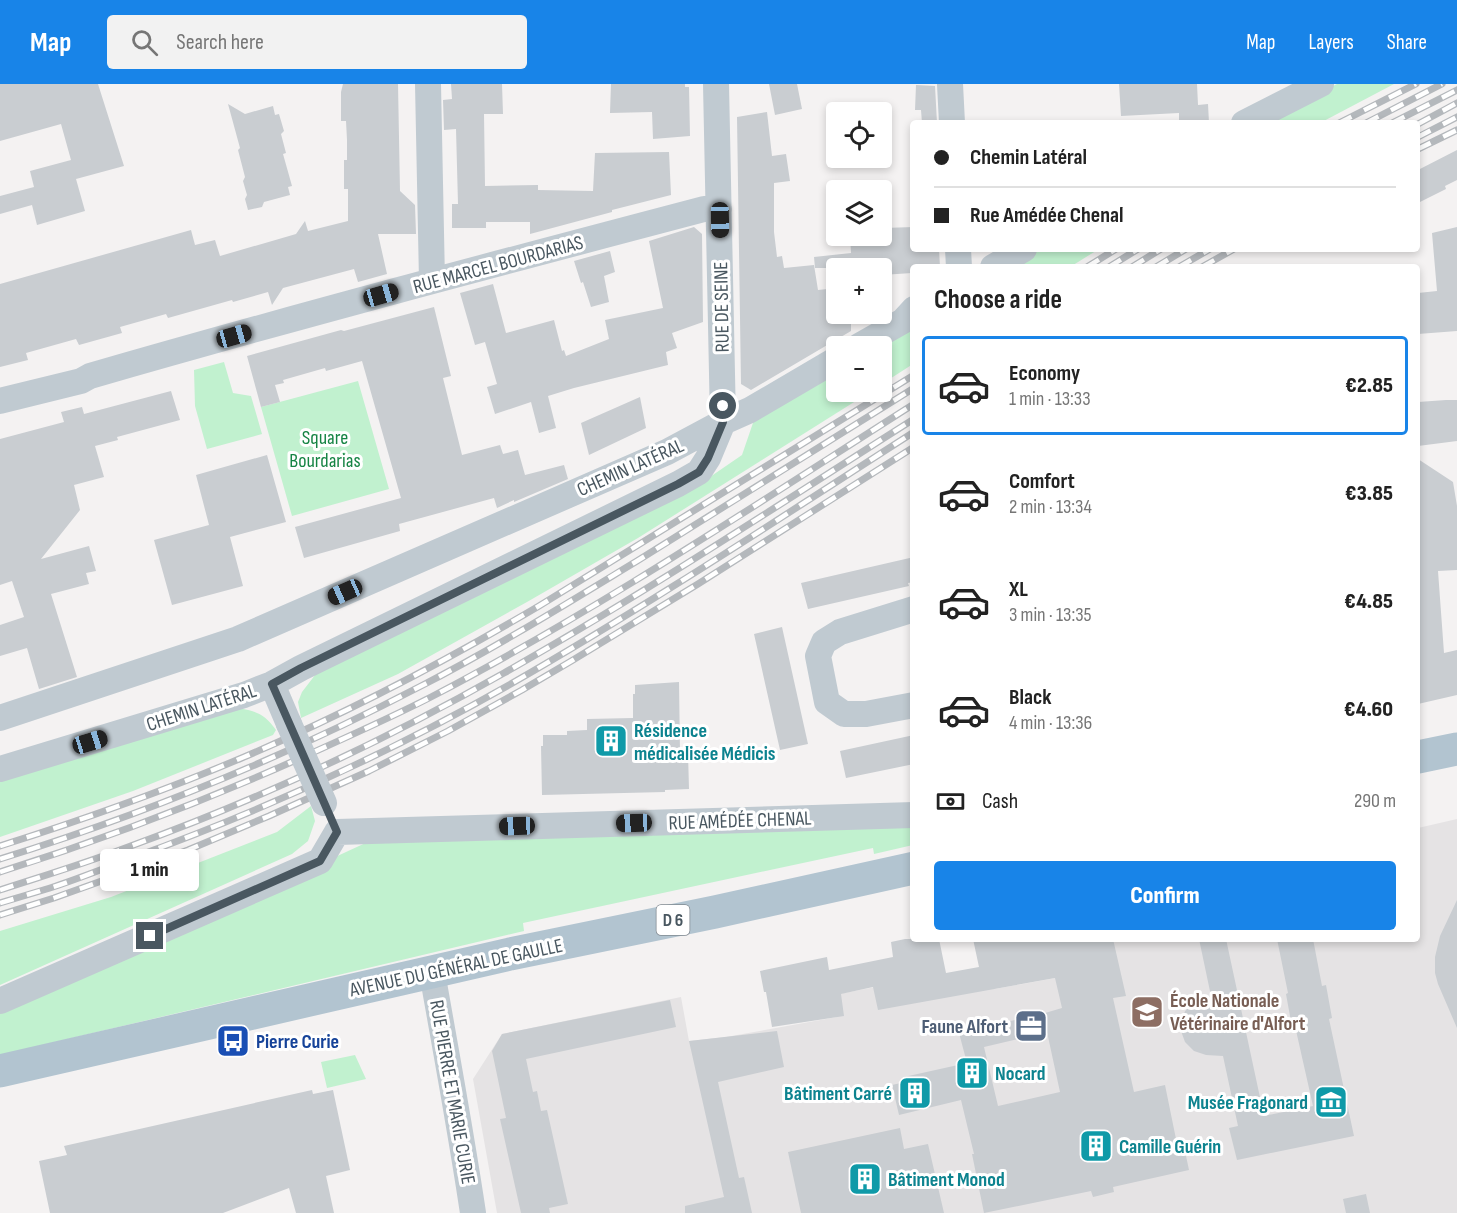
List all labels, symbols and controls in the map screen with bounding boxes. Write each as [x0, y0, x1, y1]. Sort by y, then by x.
search box [107, 15, 527, 69]
text: Map [30, 26, 71, 59]
icon: search [128, 26, 161, 59]
text: Search here [176, 29, 264, 56]
text: Map [1246, 30, 1275, 55]
text: Layers [1308, 30, 1354, 55]
text: Share [1387, 30, 1427, 55]
map controls [826, 102, 892, 402]
button: locate [826, 102, 892, 168]
text: Chemin Latéral [970, 144, 1087, 171]
button: layers [826, 180, 892, 246]
car [711, 202, 729, 238]
text: Rue Amédée Chenal [970, 202, 1123, 229]
street label: RUE MARCEL BOURDARIAS [411, 231, 586, 299]
button: + [826, 258, 892, 324]
street label: RUE DE SEINE [709, 261, 735, 353]
car [361, 281, 401, 309]
text: Choose a ride [934, 284, 1062, 316]
car [214, 322, 254, 350]
button: − [826, 336, 892, 402]
icon: car [937, 359, 991, 413]
text: Economy [1009, 360, 1080, 387]
text: €2.85 [1345, 372, 1393, 399]
text: 1 min · 13:33 [1009, 387, 1091, 411]
route start [709, 392, 736, 419]
park label: Square Bourdarias [289, 426, 361, 473]
street label: CHEMIN LATÉRAL [573, 433, 688, 502]
icon: car [937, 467, 991, 521]
text: Comfort [1009, 468, 1075, 495]
text: €3.85 [1345, 480, 1393, 507]
text: 2 min · 13:34 [1009, 495, 1092, 519]
icon: car [937, 575, 991, 629]
car [325, 576, 365, 608]
text: XL [1009, 576, 1028, 603]
text: €4.85 [1344, 588, 1393, 615]
text: 3 min · 13:35 [1009, 603, 1092, 627]
street label: CHEMIN LATÉRAL [143, 679, 260, 737]
icon: car [937, 683, 991, 737]
text: Black [1009, 684, 1051, 711]
text: €4.60 [1344, 696, 1393, 723]
text: 4 min · 13:36 [1009, 711, 1092, 735]
place label: Résidence médicalisée Médicis [634, 719, 776, 766]
building icon: Résidence médicalisée Médicis [593, 723, 629, 759]
car [70, 728, 110, 756]
icon: cash [934, 785, 967, 818]
text: Cash [982, 788, 1018, 815]
text: 290 m [1354, 789, 1396, 813]
street label: RUE AMÉDÉE CHENAL [668, 806, 812, 835]
car [616, 813, 652, 833]
car [499, 816, 535, 836]
callout: 1 min [100, 849, 200, 891]
text: 1 min [130, 858, 169, 882]
button: Confirm [934, 861, 1396, 930]
road number: D 6 [656, 905, 690, 935]
route end [136, 922, 163, 949]
street label: AVENUE DU GÉNÉRAL DE GAULLE [346, 934, 565, 1003]
place label: École Nationale Vétérinaire d'Alfort [1170, 989, 1306, 1036]
school or university icon: École Nationale Vétérinaire d'Alfort [1129, 994, 1165, 1030]
street label: RUE PIERRE ET MARIE CURIE [424, 998, 480, 1186]
office icon: Faune Alfort [1013, 1008, 1049, 1044]
place label: Faune Alfort [921, 1015, 1008, 1039]
bus stop icon: Pierre Curie [215, 1023, 251, 1059]
place label: Pierre Curie [256, 1030, 339, 1054]
building icon: Nocard [954, 1055, 990, 1091]
place label: Nocard [995, 1062, 1046, 1086]
building icon: Bâtiment Carré [897, 1075, 933, 1111]
place label: Bâtiment Carré [784, 1082, 892, 1106]
museum icon: Musée Fragonard [1313, 1084, 1349, 1120]
place label: Musée Fragonard [1188, 1091, 1308, 1115]
building icon: Camille Guérin [1078, 1128, 1114, 1164]
place label: Camille Guérin [1119, 1135, 1221, 1159]
building icon: Bâtiment Monod [847, 1161, 883, 1197]
place label: Bâtiment Monod [888, 1168, 1005, 1192]

